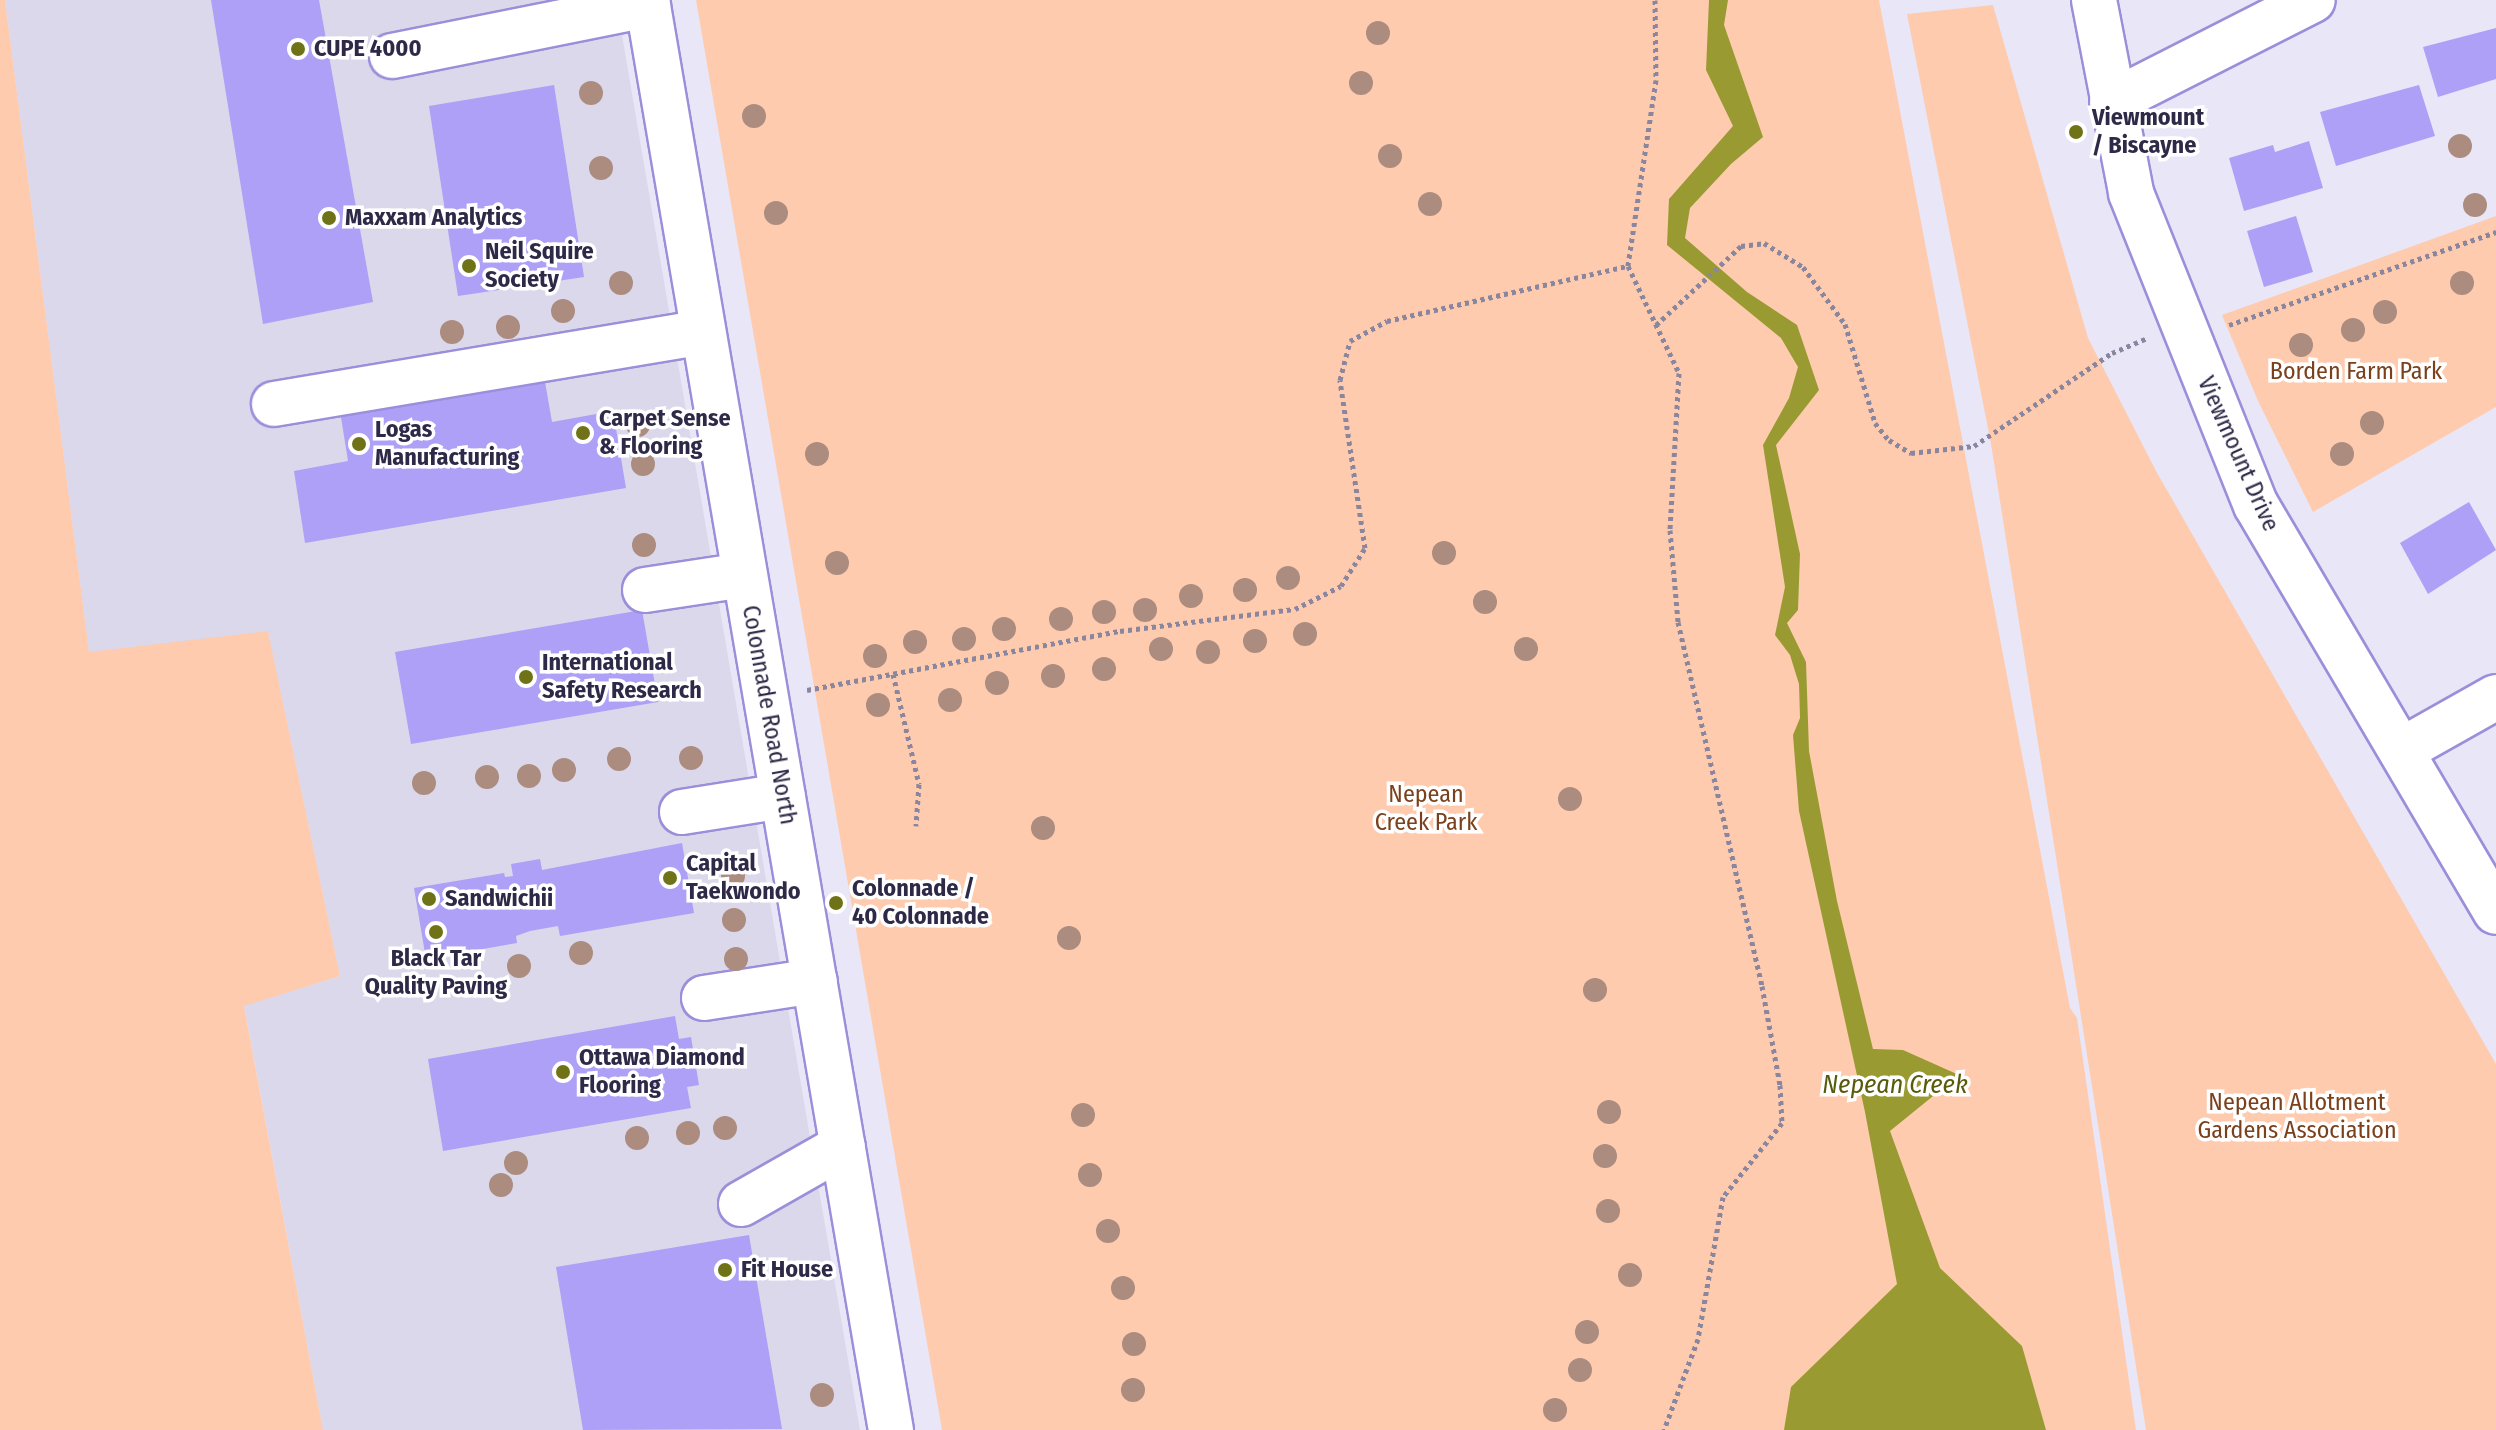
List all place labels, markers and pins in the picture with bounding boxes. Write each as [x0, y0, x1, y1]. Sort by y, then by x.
place label: CUPE 4000 [314, 35, 421, 63]
marker: CUPE 4000 [289, 40, 307, 58]
place label: Viewmount / Biscayne [2092, 104, 2204, 160]
marker: Viewmount / Biscayne [2067, 123, 2085, 141]
place label: Maxxam Analytics [345, 204, 522, 232]
marker: Maxxam Analytics [320, 209, 338, 227]
place label: Neil Squire Society [485, 238, 594, 294]
marker: Neil Squire Society [460, 257, 478, 275]
place label: Carpet Sense & Flooring [599, 405, 731, 461]
place label: Logas Manufacturing [375, 416, 519, 472]
marker: Carpet Sense & Flooring [574, 424, 592, 442]
marker: Logas Manufacturing [350, 435, 368, 453]
place label: International Safety Research [542, 649, 702, 705]
marker: International Safety Research [517, 668, 535, 686]
place label: Capital Taekwondo [686, 850, 801, 906]
marker: Capital Taekwondo [661, 869, 679, 887]
place label: Colonnade / 40 Colonnade [852, 875, 989, 931]
place label: Sandwichii [445, 885, 553, 913]
marker: Sandwichii [420, 890, 438, 908]
marker: Colonnade / 40 Colonnade [827, 894, 845, 912]
marker: Black Tar Quality Paving [427, 923, 445, 941]
place label: Black Tar Quality Paving [365, 945, 507, 1001]
place label: Ottawa Diamond Flooring [579, 1044, 745, 1100]
marker: Ottawa Diamond Flooring [554, 1063, 572, 1081]
place label: Fit House [741, 1256, 833, 1284]
marker: Fit House [716, 1261, 734, 1279]

